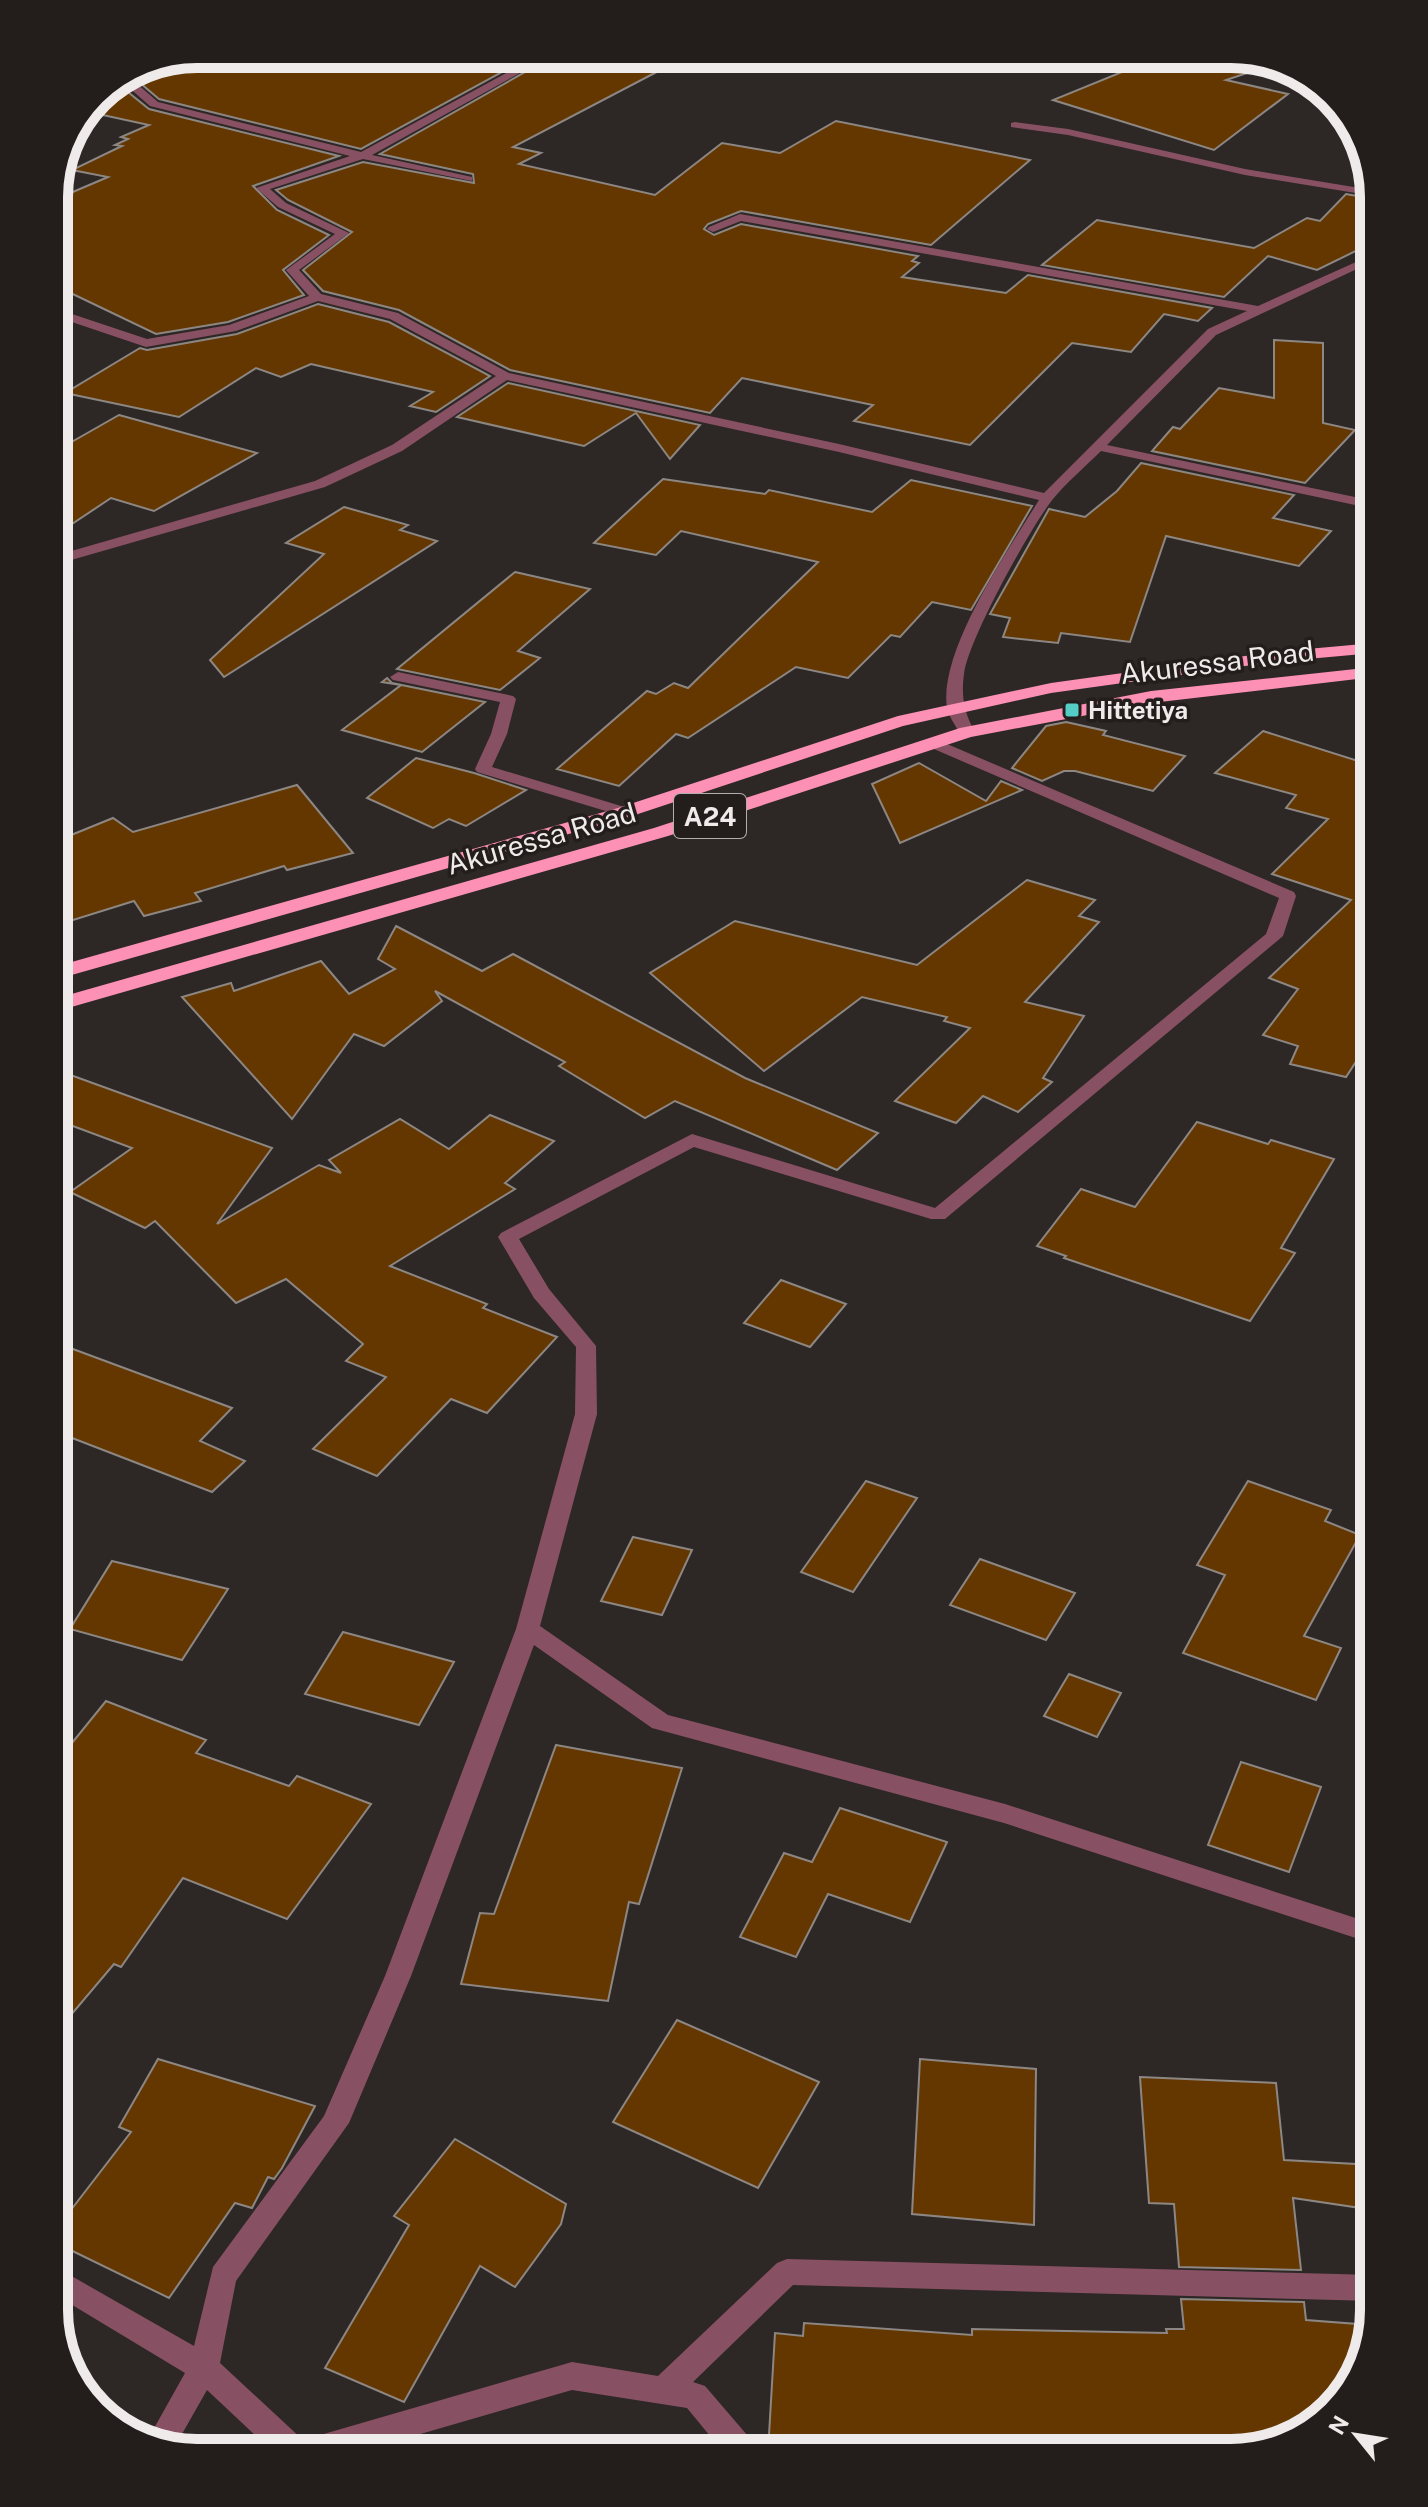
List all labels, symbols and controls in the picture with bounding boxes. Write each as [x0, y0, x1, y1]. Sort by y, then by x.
street label: Akuressa Road [1118, 634, 1316, 690]
place label: Hittetiya [1088, 696, 1188, 724]
marker: Hittetiya [1063, 701, 1081, 719]
road number: A24 [674, 794, 746, 838]
street label: Akuressa Road [443, 795, 639, 881]
north arrow [1316, 2395, 1396, 2475]
text: N [1323, 2411, 1354, 2439]

